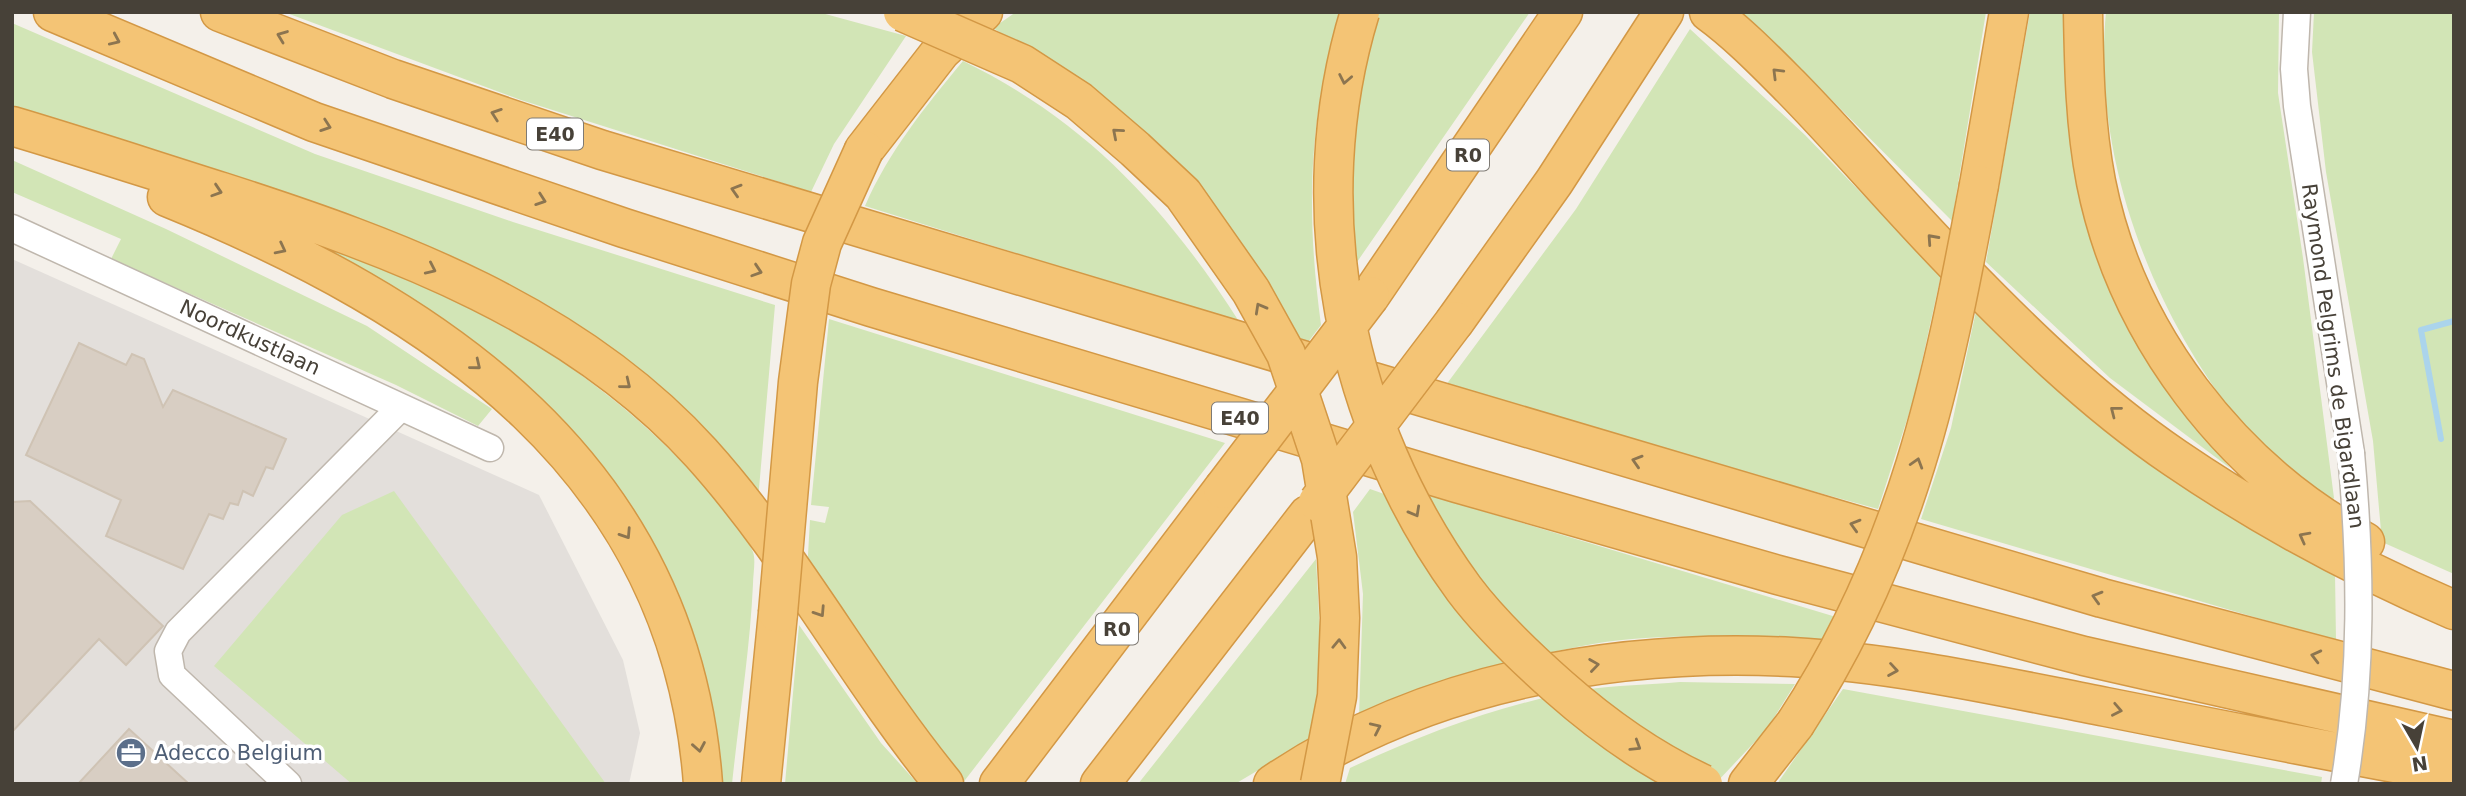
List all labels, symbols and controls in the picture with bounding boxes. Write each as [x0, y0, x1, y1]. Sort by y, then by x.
one-way arrow [277, 31, 289, 45]
one-way arrow [108, 32, 121, 46]
one-way arrow [1772, 68, 1785, 81]
one-way arrow [1338, 73, 1353, 85]
one-way arrow [490, 108, 502, 122]
one-way arrow [319, 118, 331, 132]
road number: E40 [527, 118, 583, 150]
one-way arrow [1112, 129, 1125, 141]
road number: R0 [1447, 140, 1489, 170]
street label: Raymond Pelgrims de Bigardlaan [2297, 182, 2369, 530]
one-way arrow [211, 183, 223, 197]
one-way arrow [730, 184, 742, 199]
one-way arrow [534, 192, 547, 206]
one-way arrow [1928, 234, 1940, 247]
one-way arrow [273, 240, 286, 254]
one-way arrow [424, 260, 436, 274]
one-way arrow [751, 262, 763, 277]
street label: Noordkustlaan [176, 295, 324, 380]
one-way arrow [1255, 302, 1268, 315]
one-way arrow [467, 357, 480, 369]
one-way arrow [618, 376, 631, 388]
road number: E40 [1212, 402, 1268, 434]
one-way arrow [2110, 407, 2123, 420]
one-way arrow [1631, 454, 1643, 469]
one-way arrow [1909, 458, 1924, 470]
one-way arrow [1407, 505, 1420, 517]
one-way arrow [1849, 519, 1861, 534]
one-way arrow [617, 526, 630, 539]
one-way arrow [2299, 532, 2312, 545]
one-way arrow [2091, 590, 2103, 605]
one-way arrow [812, 604, 825, 617]
road number: R0 [1096, 614, 1138, 644]
one-way arrow [1332, 638, 1347, 649]
one-way arrow [2311, 650, 2323, 665]
one-way arrow [1588, 658, 1599, 673]
one-way arrow [1887, 662, 1899, 677]
one-way arrow [2111, 701, 2123, 716]
north arrow [2382, 712, 2452, 782]
one-way arrow [1369, 722, 1381, 736]
office icon: Adecco Belgium [114, 736, 148, 770]
one-way arrow [1629, 737, 1642, 750]
place label: Adecco Belgium [154, 741, 323, 765]
one-way arrow [691, 741, 706, 753]
text: N [2410, 752, 2429, 776]

